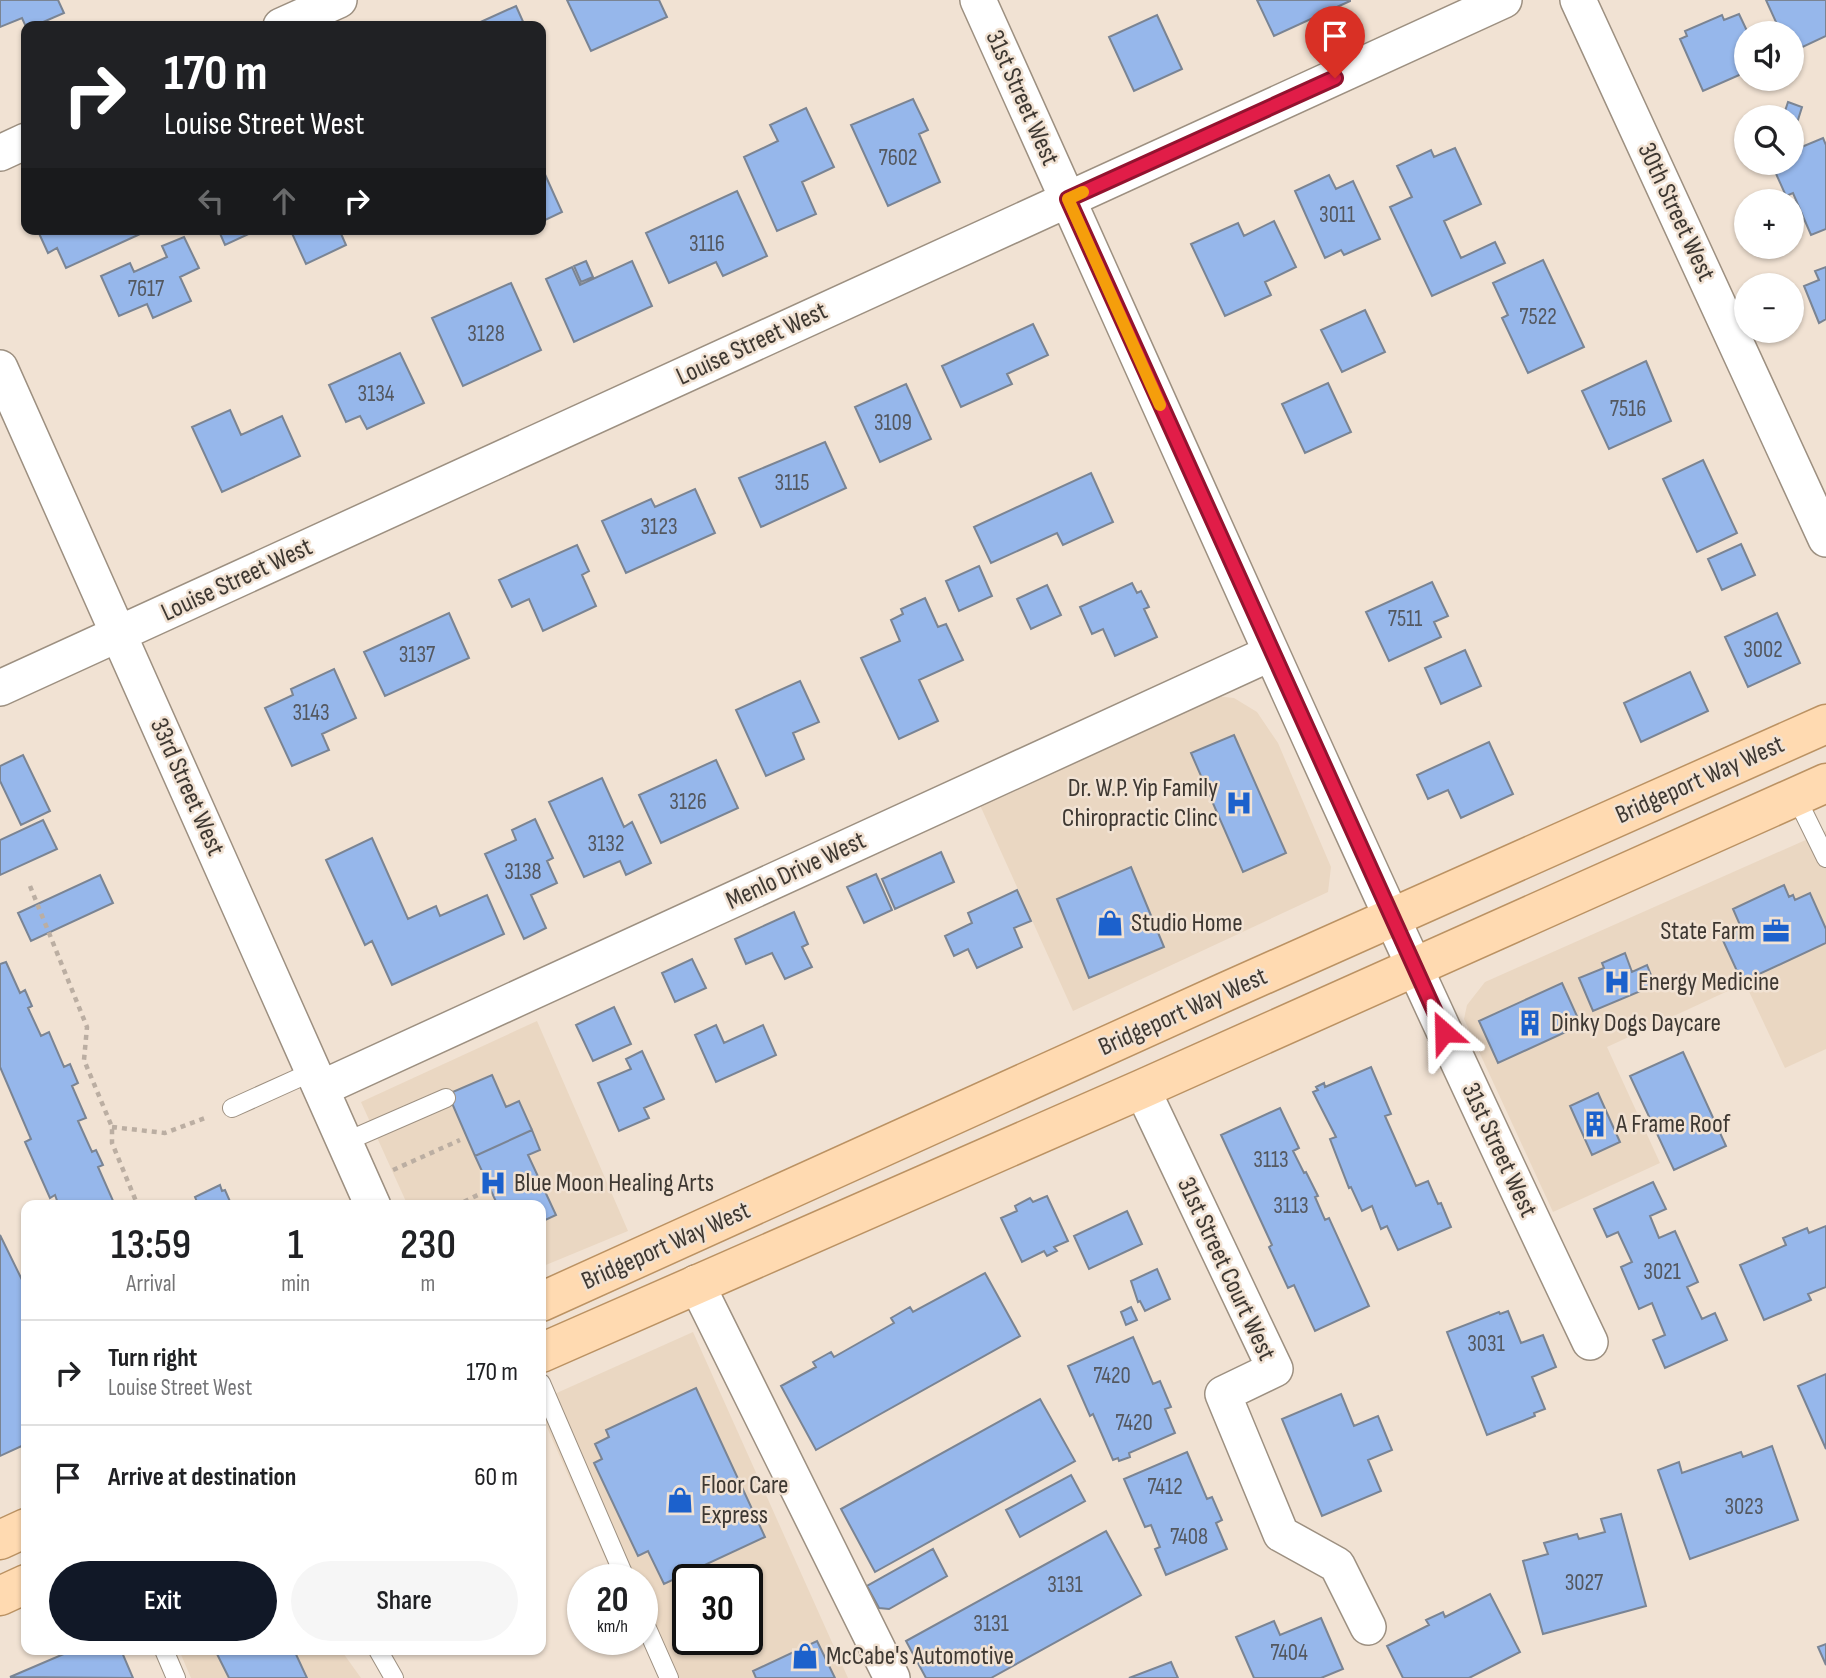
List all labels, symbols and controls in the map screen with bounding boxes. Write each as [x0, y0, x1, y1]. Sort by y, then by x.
pin [1305, 6, 1365, 78]
icon: arrive [1316, 17, 1354, 55]
map controls [1734, 21, 1804, 343]
button: sound [1734, 21, 1804, 91]
street label: 31st Street West [978, 26, 1066, 170]
text: 170 m [164, 45, 268, 104]
icon: right [49, 49, 140, 140]
text: Louise Street West [164, 105, 365, 144]
button: search [1734, 105, 1804, 175]
street label: 30th Street West [1630, 138, 1722, 286]
house number: 7602 [879, 144, 918, 172]
icon: left [192, 182, 230, 220]
icon: ahead [265, 182, 303, 220]
icon: right [338, 182, 376, 220]
button: + [1734, 189, 1804, 259]
house number: 3011 [1319, 201, 1355, 229]
house number: 3116 [689, 230, 725, 258]
button: − [1734, 273, 1804, 343]
house number: 7617 [128, 275, 164, 303]
street label: Louise Street West [672, 295, 832, 392]
house number: 7522 [1519, 303, 1557, 331]
house number: 3128 [467, 320, 505, 348]
house number: 3134 [358, 380, 395, 408]
house number: 7516 [1610, 395, 1646, 423]
house number: 3109 [874, 409, 912, 437]
house number: 3115 [775, 469, 809, 497]
house number: 3123 [640, 513, 678, 541]
street label: Louise Street West [157, 531, 317, 628]
house number: 7511 [1388, 605, 1422, 633]
house number: 3002 [1743, 636, 1783, 664]
house number: 3137 [399, 641, 435, 669]
house number: 3143 [292, 699, 330, 727]
street label: 33rd Street West [143, 714, 231, 861]
street label: Bridgeport Way West [1611, 729, 1789, 831]
place label: Dr. W.P. Yip Family Chiropractic Clinc [1062, 773, 1218, 834]
house number: 3126 [669, 788, 707, 816]
hospital icon: Dr. W.P. Yip Family Chiropractic Clinc [1224, 788, 1254, 818]
street label: Menlo Drive West [721, 825, 871, 917]
house number: 3132 [588, 830, 624, 858]
house number: 3138 [504, 858, 542, 886]
shop icon: Studio Home [1095, 908, 1125, 938]
place label: Studio Home [1131, 908, 1243, 939]
place label: State Farm [1660, 916, 1755, 947]
office icon: State Farm [1761, 916, 1791, 946]
street label: Bridgeport Way West [1094, 961, 1272, 1063]
hospital icon: Energy Medicine [1602, 967, 1632, 997]
place label: Energy Medicine [1638, 967, 1780, 998]
position arrow [1407, 995, 1481, 1069]
building icon: Dinky Dogs Daycare [1515, 1008, 1545, 1038]
place label: Dinky Dogs Daycare [1551, 1008, 1721, 1039]
street label: 31st Street West [1454, 1078, 1544, 1222]
building icon: A Frame Roof [1580, 1109, 1610, 1139]
place label: A Frame Roof [1615, 1109, 1731, 1140]
house number: 3113 [1253, 1146, 1289, 1174]
hospital icon: Blue Moon Healing Arts [478, 1168, 508, 1198]
place label: Blue Moon Healing Arts [514, 1168, 714, 1199]
street label: 31st Street Court West [1170, 1173, 1282, 1366]
house number: 3113 [1273, 1192, 1309, 1220]
street label: Bridgeport Way West [577, 1195, 755, 1297]
text: 13:59 [111, 1220, 191, 1271]
text: 1 [288, 1220, 303, 1271]
text: 230 [400, 1220, 456, 1271]
house number: 3021 [1643, 1258, 1681, 1286]
text: Arrival [126, 1270, 176, 1298]
text: min [281, 1270, 310, 1298]
text: m [421, 1270, 435, 1298]
house number: 3031 [1467, 1330, 1505, 1358]
text: Turn right [108, 1343, 197, 1374]
icon: right [49, 1354, 87, 1392]
text: 170 m [466, 1357, 518, 1388]
house number: 7420 [1093, 1362, 1131, 1390]
text: Louise Street West [108, 1374, 252, 1402]
house number: 7420 [1115, 1409, 1153, 1437]
icon: arrive [49, 1459, 87, 1497]
text: Arrive at destination [108, 1462, 296, 1493]
text: 60 m [474, 1462, 518, 1493]
place label: Floor Care Express [701, 1470, 789, 1531]
house number: 7412 [1147, 1473, 1183, 1501]
shop icon: Floor Care Express [665, 1485, 695, 1515]
house number: 3023 [1724, 1493, 1764, 1521]
house number: 7408 [1170, 1523, 1208, 1551]
button: Exit [49, 1561, 277, 1641]
button: Share [291, 1561, 518, 1641]
speed limit sign: 30 [672, 1564, 763, 1655]
house number: 3027 [1565, 1569, 1603, 1597]
house number: 3131 [1047, 1571, 1083, 1599]
text: 20 [597, 1579, 629, 1622]
house number: 3131 [973, 1610, 1009, 1638]
text: km/h [597, 1616, 628, 1637]
house number: 7404 [1270, 1639, 1308, 1667]
shop icon: McCabe's Automotive [790, 1641, 820, 1671]
place label: McCabe's Automotive [826, 1641, 1014, 1672]

